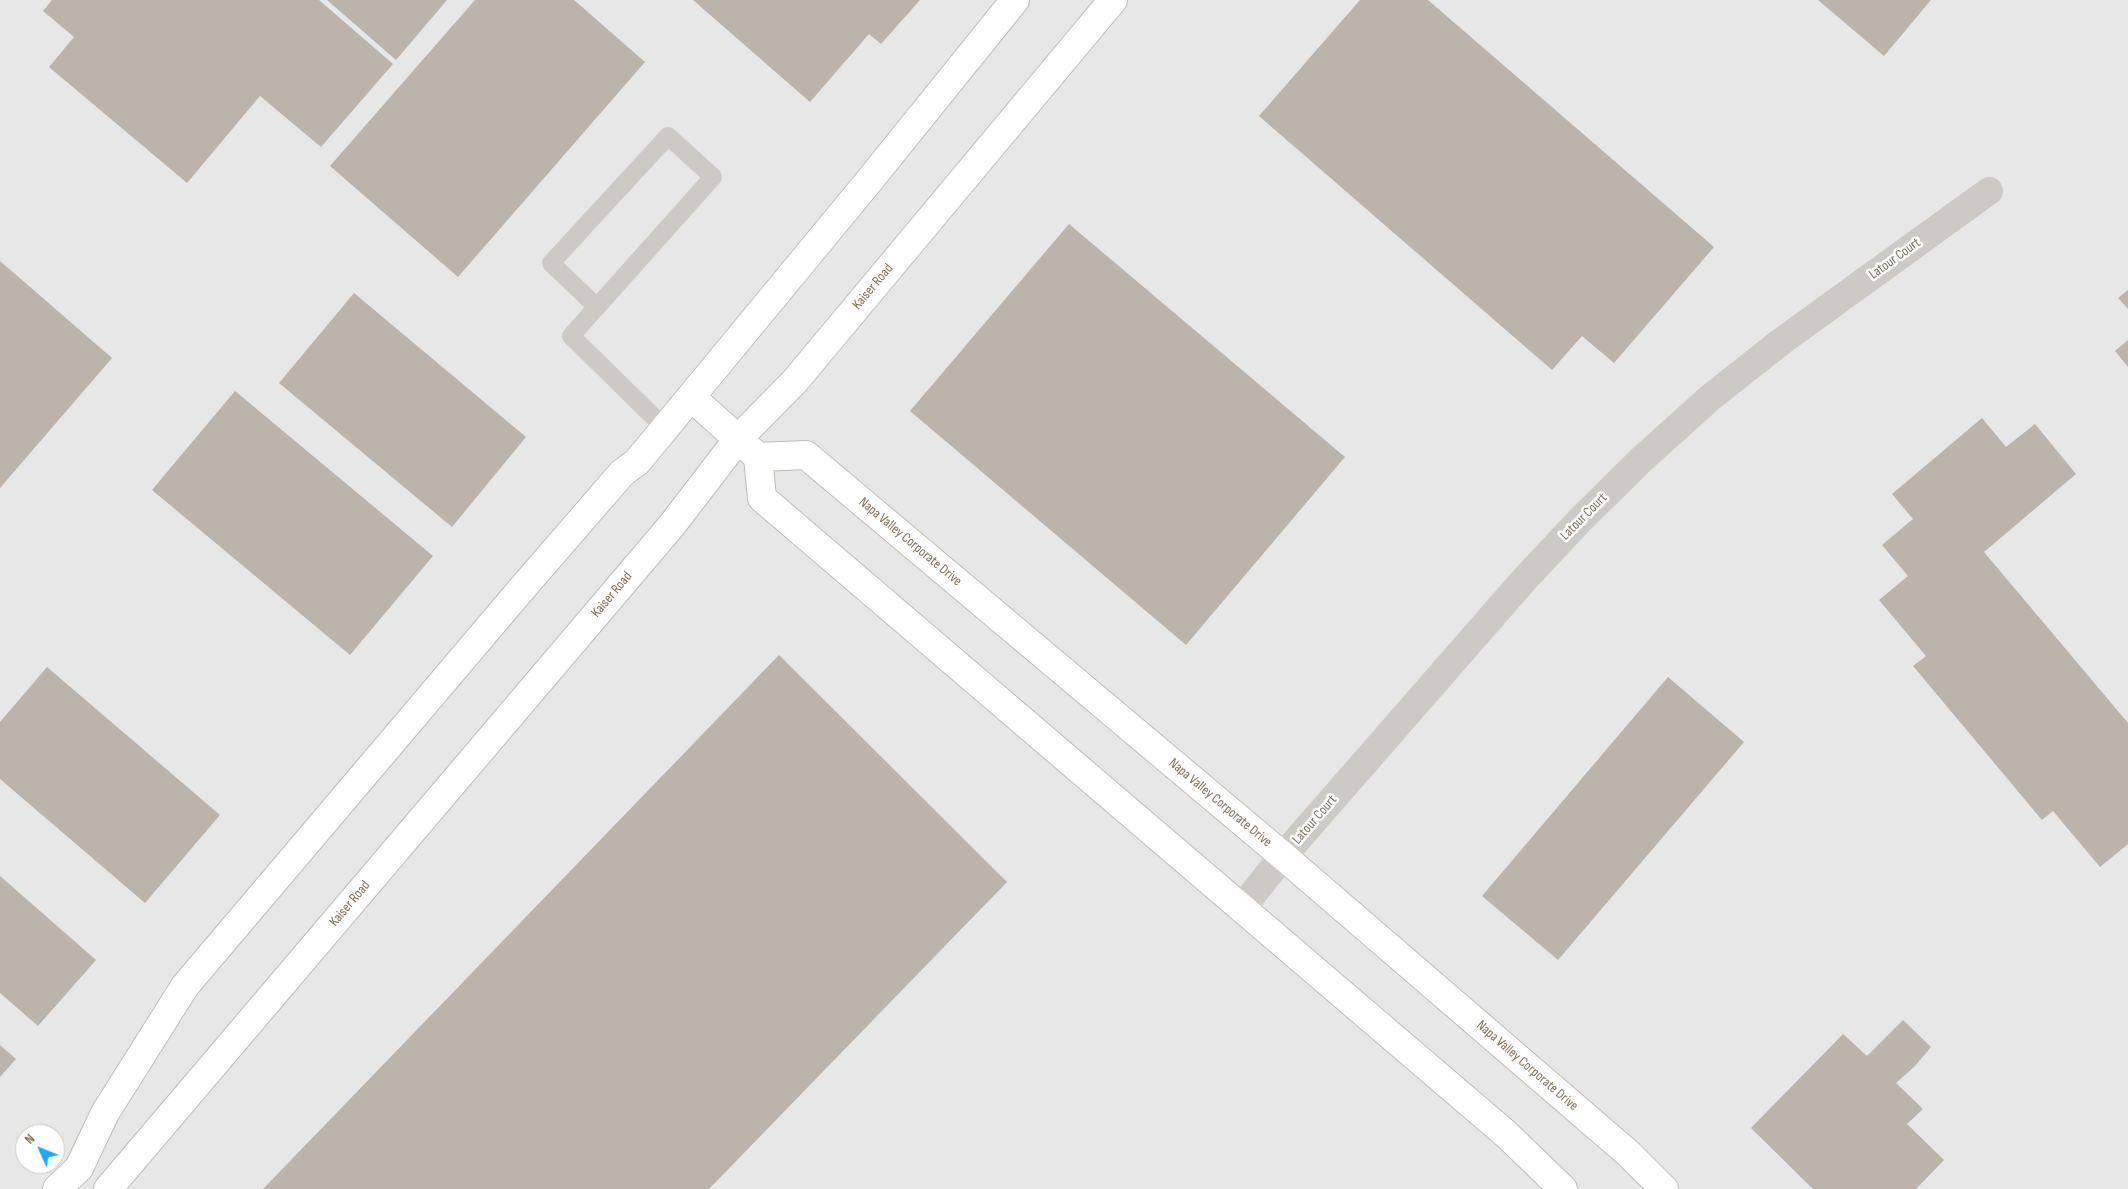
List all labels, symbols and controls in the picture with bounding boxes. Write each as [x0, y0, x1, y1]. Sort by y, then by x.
street label: Latour Court [1866, 235, 1924, 283]
street label: Kaiser Road [849, 261, 897, 313]
street label: Latour Court [1557, 490, 1611, 544]
street label: Napa Valley Corporate Drive [855, 494, 965, 590]
street label: Kaiser Road [588, 569, 636, 621]
street label: Napa Valley Corporate Drive [1165, 755, 1275, 851]
street label: Latour Court [1289, 792, 1341, 848]
street label: Kaiser Road [326, 878, 374, 930]
street label: Napa Valley Corporate Drive [1473, 1017, 1581, 1115]
north arrow [15, 1124, 65, 1174]
text: N [21, 1130, 38, 1148]

